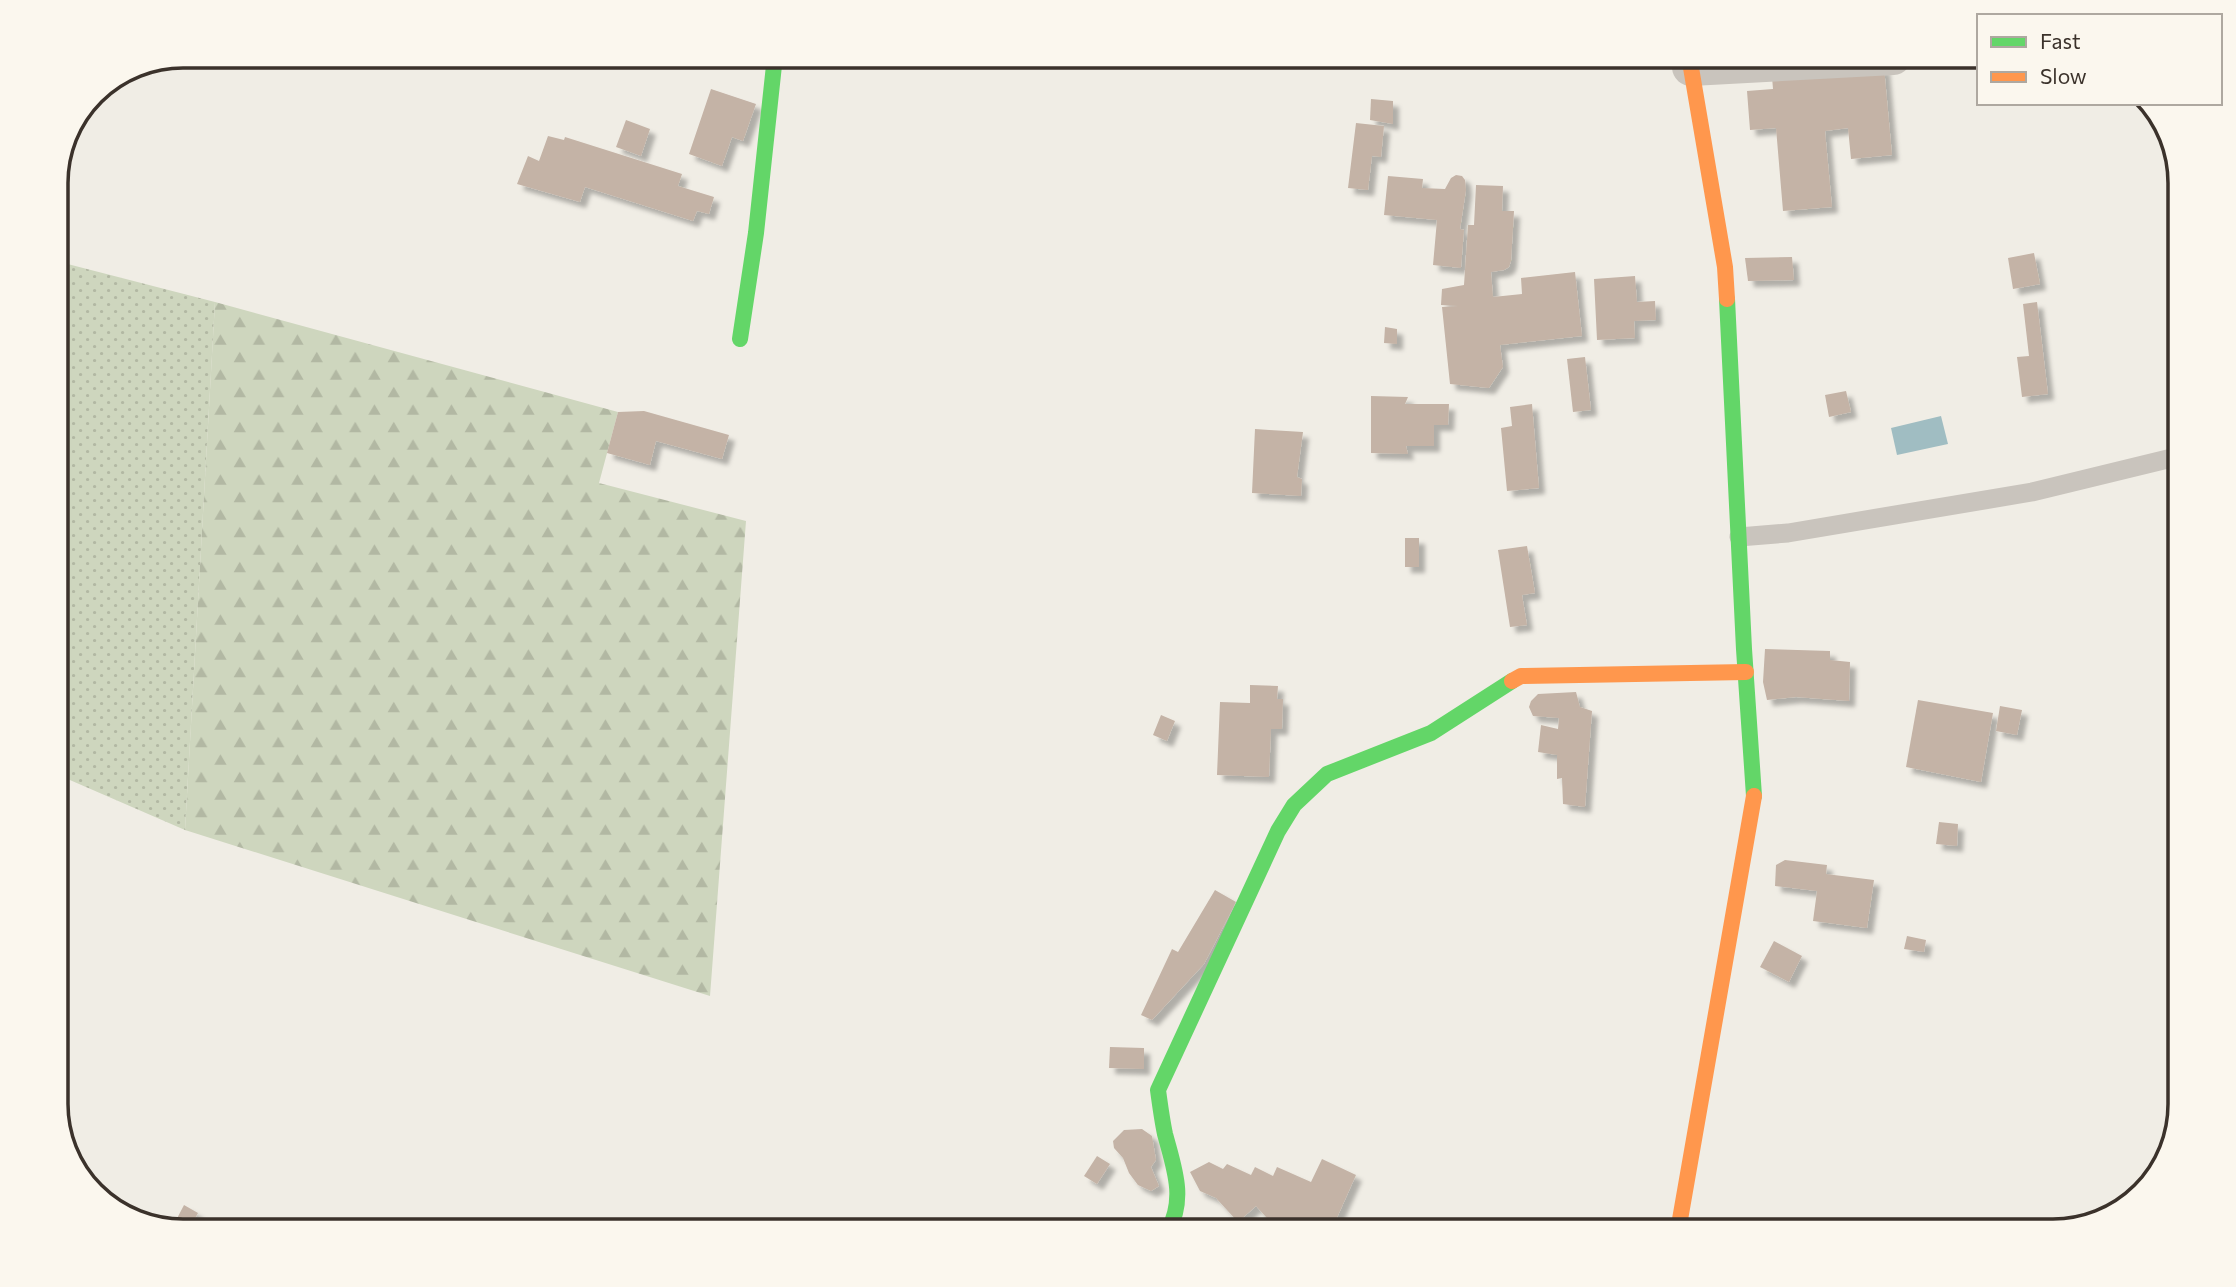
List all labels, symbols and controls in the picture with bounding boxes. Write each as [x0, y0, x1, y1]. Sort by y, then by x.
legend [1977, 14, 2222, 105]
text: Fast [2040, 28, 2081, 53]
text: Slow [2040, 63, 2087, 88]

